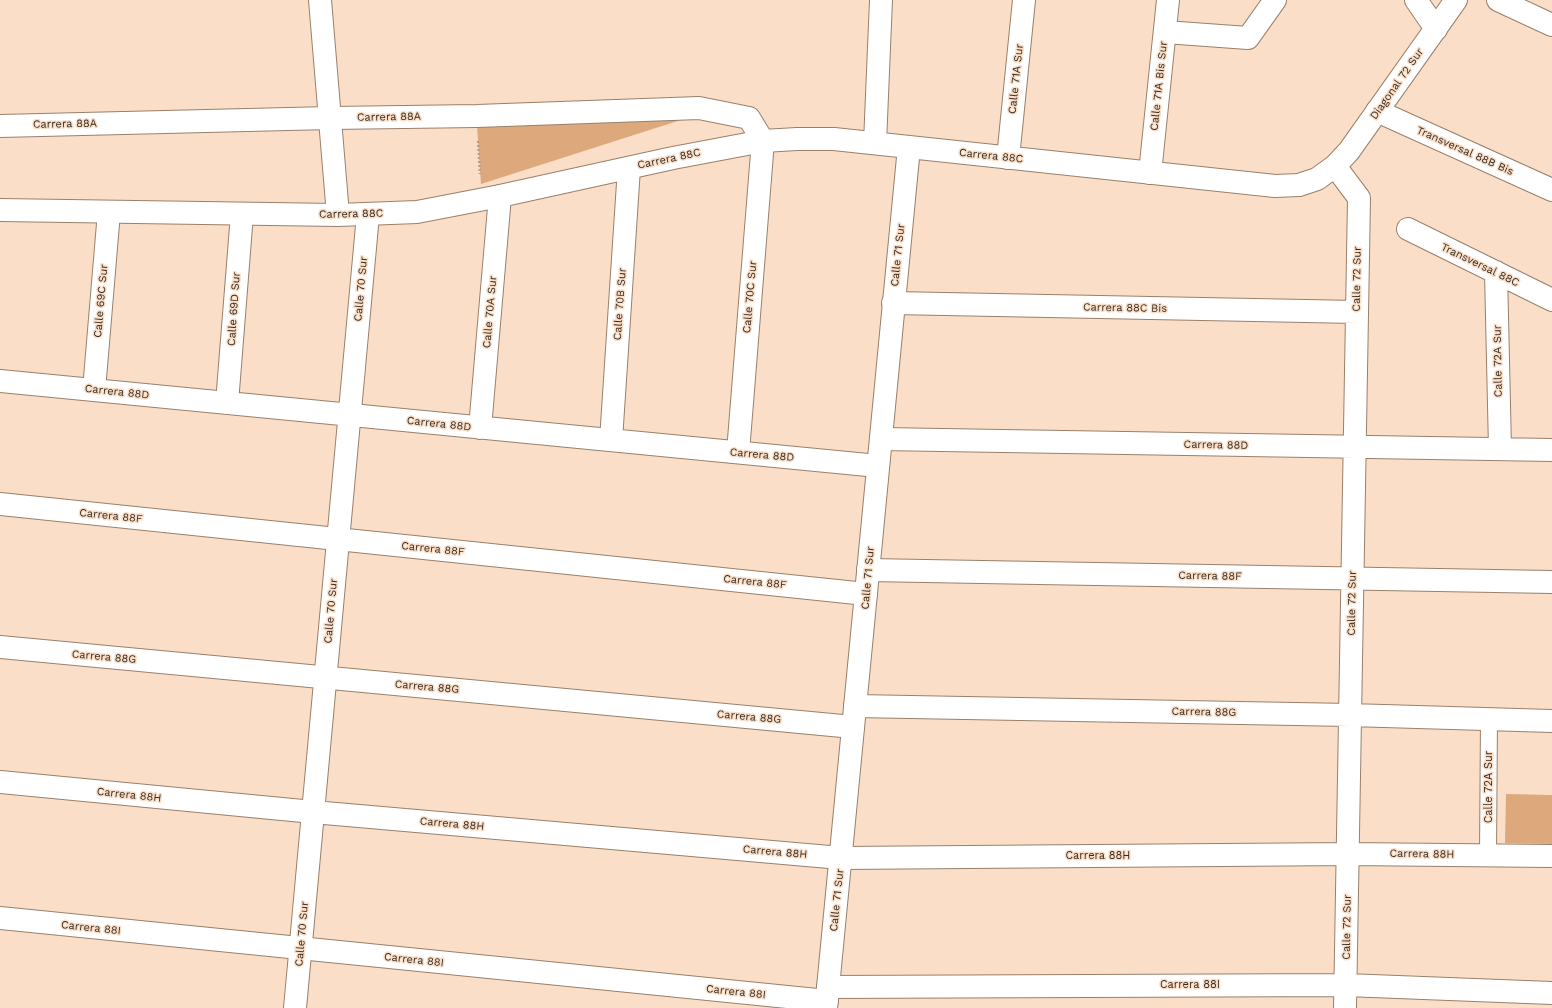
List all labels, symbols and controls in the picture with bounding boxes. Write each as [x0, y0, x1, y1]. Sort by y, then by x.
street label: Calle 71A Bis Sur [1148, 41, 1170, 131]
street label: Calle 71A Sur [1006, 43, 1026, 115]
street label: Diagonal 72 Sur [1367, 46, 1427, 122]
street label: Carrera 88A [357, 110, 421, 124]
street label: Carrera 88A [33, 117, 97, 131]
street label: Transversal 88B Bis [1414, 124, 1516, 178]
street label: Carrera 88C [636, 146, 702, 172]
street label: Carrera 88C [958, 146, 1024, 166]
street label: Carrera 88C [319, 207, 383, 221]
street label: Calle 71 Sur [888, 223, 908, 287]
street label: Transversal 88C [1439, 240, 1521, 290]
street label: Calle 72 Sur [1350, 246, 1364, 312]
street label: Calle 70 Sur [352, 256, 370, 322]
street label: Calle 70C Sur [740, 260, 760, 334]
street label: Calle 69C Sur [91, 264, 111, 338]
street label: Calle 70B Sur [611, 267, 629, 341]
street label: Calle 69D Sur [225, 272, 243, 346]
street label: Calle 70A Sur [480, 275, 500, 349]
street label: Carrera 88C Bis [1083, 301, 1167, 315]
street label: Calle 72A Sur [1491, 325, 1505, 397]
street label: Carrera 88D [84, 382, 150, 402]
street label: Carrera 88D [406, 414, 472, 434]
street label: Carrera 88D [1184, 438, 1248, 452]
street label: Carrera 88D [729, 446, 795, 464]
street label: Carrera 88F [79, 506, 143, 526]
street label: Carrera 88F [401, 539, 465, 559]
street label: Calle 71 Sur [859, 546, 877, 610]
street label: Carrera 88F [1178, 569, 1242, 583]
street label: Calle 72 Sur [1345, 570, 1359, 636]
street label: Carrera 88F [723, 572, 787, 592]
street label: Calle 70 Sur [322, 578, 340, 644]
street label: Carrera 88G [71, 648, 137, 666]
street label: Carrera 88G [394, 678, 460, 696]
street label: Carrera 88G [1172, 705, 1236, 719]
street label: Carrera 88G [716, 708, 782, 726]
street label: Calle 72A Sur [1482, 751, 1496, 823]
street label: Carrera 88H [96, 785, 162, 805]
street label: Carrera 88H [419, 815, 485, 833]
street label: Carrera 88H [742, 843, 808, 861]
street label: Carrera 88H [1389, 847, 1455, 861]
street label: Carrera 88H [1066, 849, 1130, 863]
street label: Calle 71 Sur [827, 868, 847, 932]
street label: Calle 72 Sur [1340, 894, 1354, 960]
street label: Calle 70 Sur [293, 901, 311, 967]
street label: Carrera 88I [60, 918, 122, 938]
street label: Carrera 88I [383, 950, 445, 970]
street label: Carrera 88I [1160, 978, 1220, 992]
street label: Carrera 88I [705, 982, 767, 1002]

